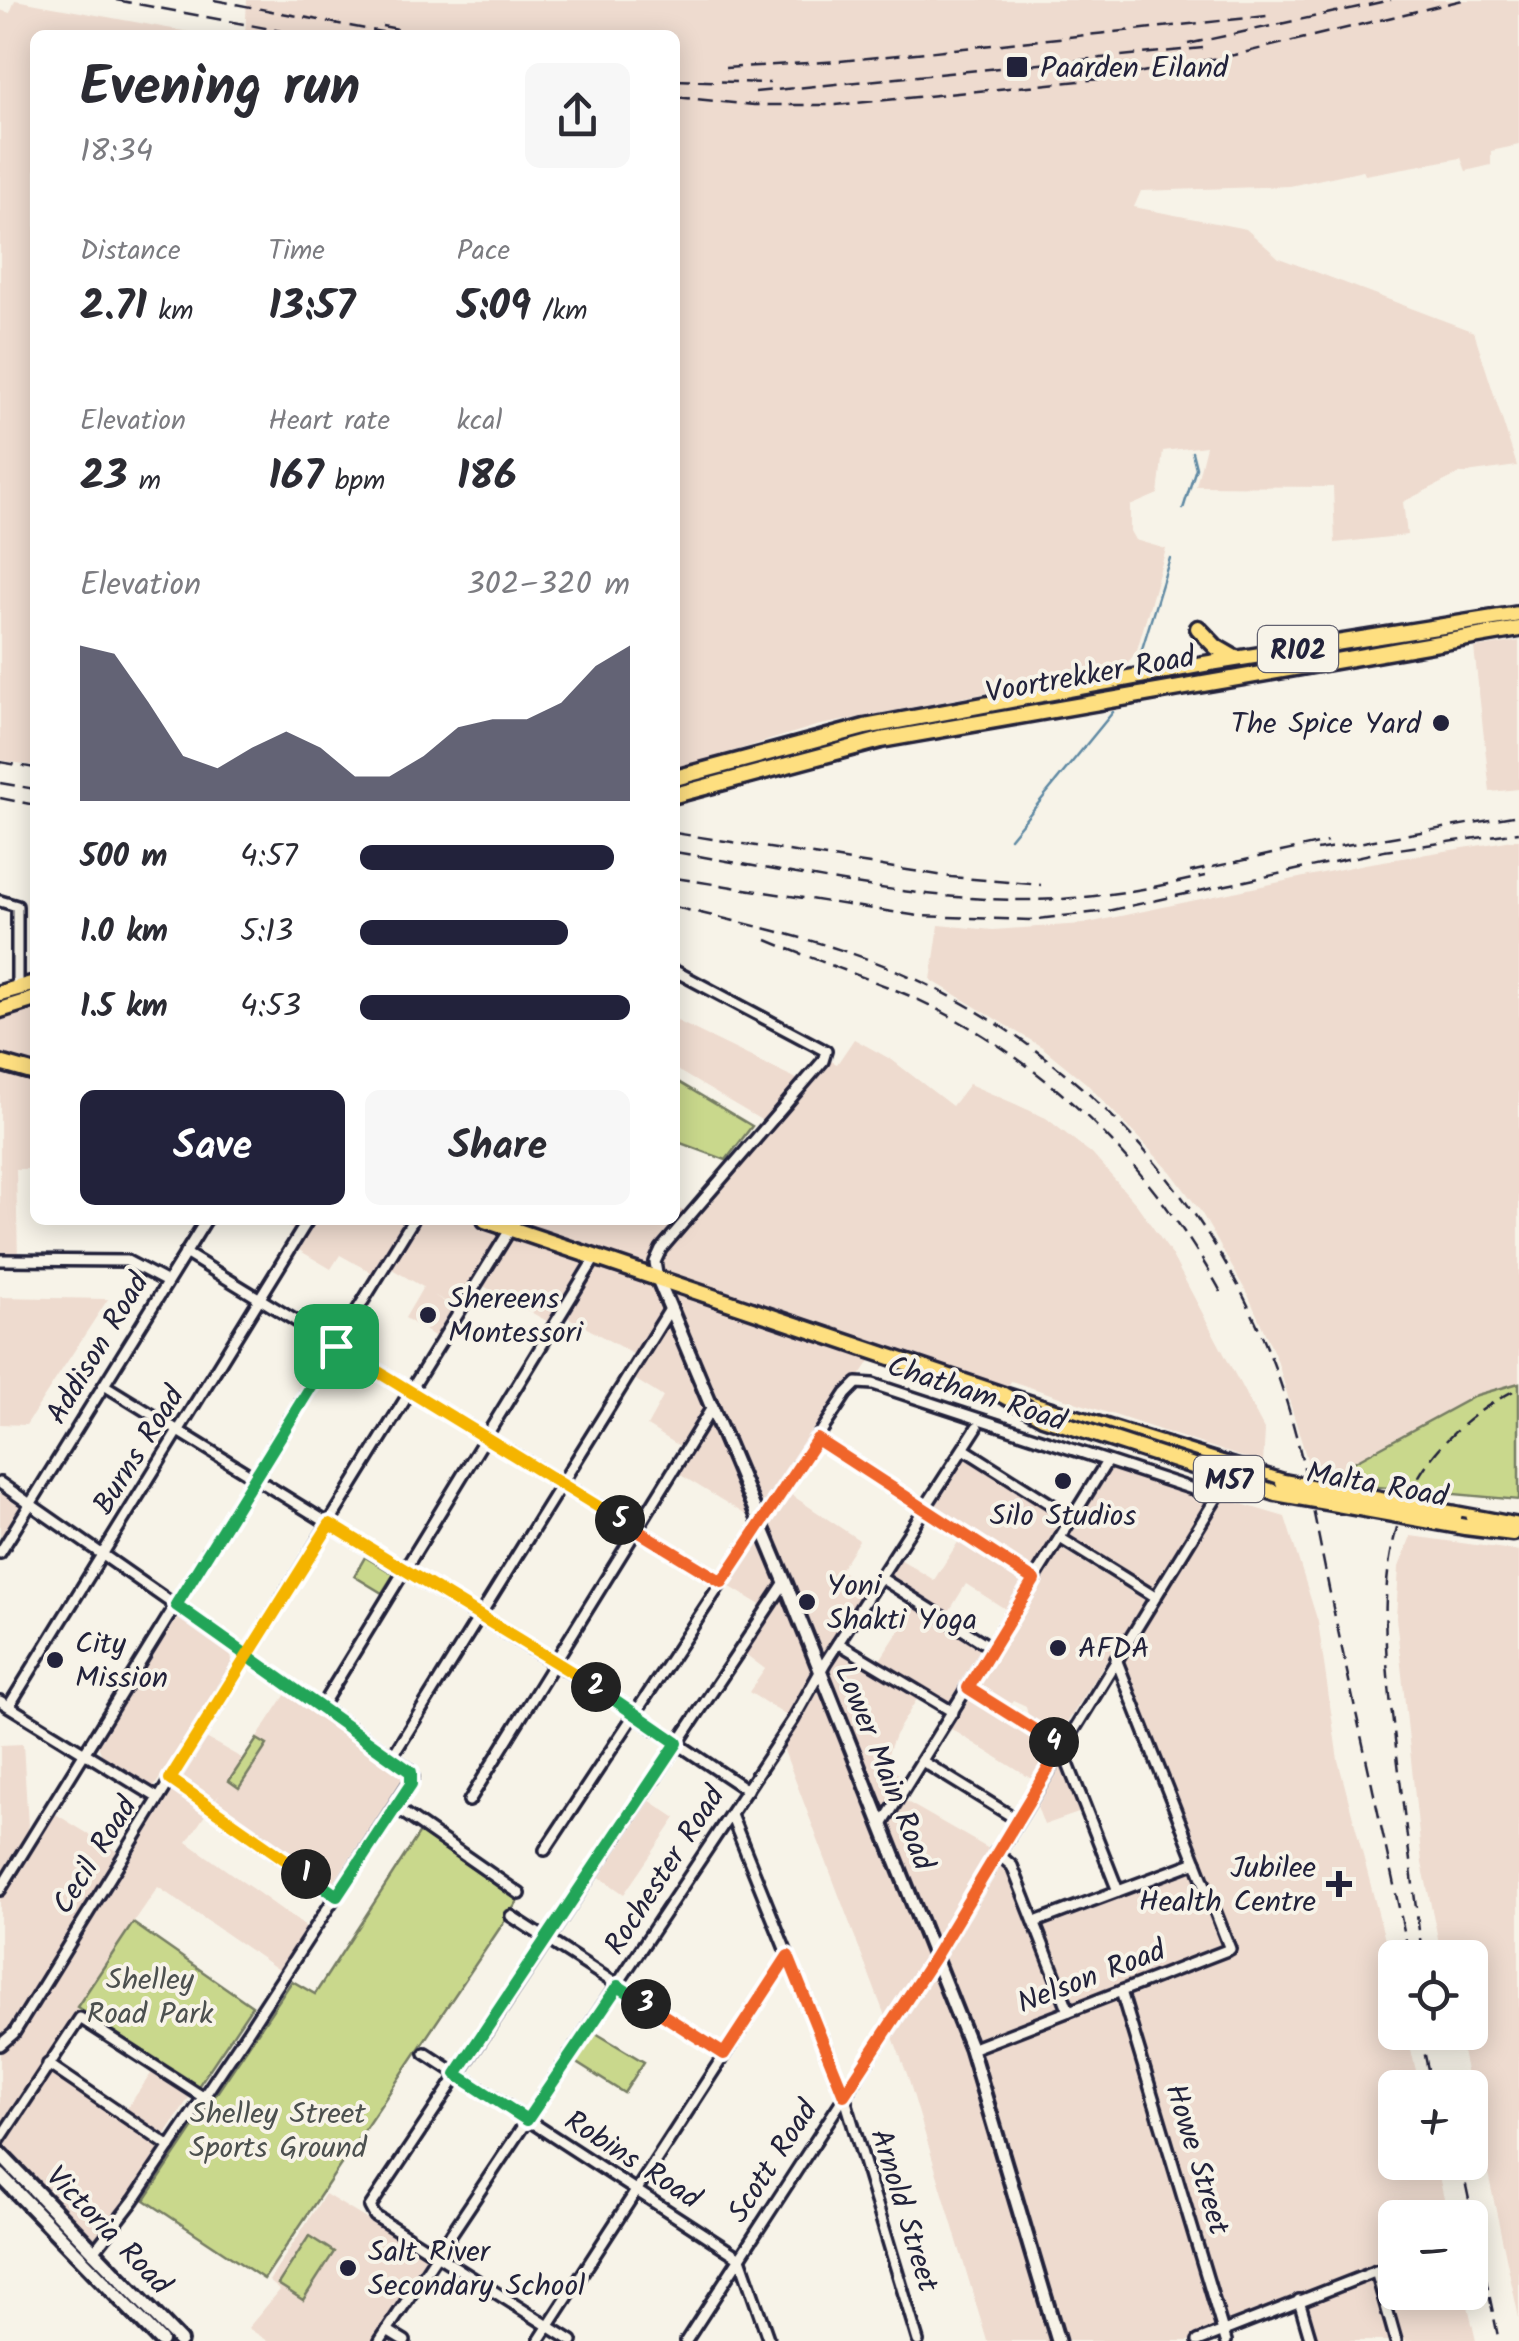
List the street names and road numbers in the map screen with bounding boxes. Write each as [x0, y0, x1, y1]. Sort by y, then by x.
road number: R102 [1258, 626, 1338, 672]
street label: Voortrekker Road [982, 634, 1200, 718]
street label: Addison Road [34, 1263, 164, 1434]
street label: Chatham Road [881, 1343, 1073, 1447]
street label: Burns Road [81, 1376, 199, 1525]
street label: Malta Road [1302, 1450, 1452, 1522]
road number: M57 [1194, 1456, 1264, 1502]
street label: Lower Main Road [820, 1657, 947, 1879]
street label: Rochester Road [593, 1776, 739, 1966]
street label: Cecil Road [41, 1787, 151, 1925]
street label: Nelson Road [1010, 1927, 1174, 2028]
street label: Howe Street [1150, 2078, 1242, 2241]
street label: Scott Road [716, 2090, 832, 2233]
street label: Robins Road [554, 2098, 711, 2224]
street label: Arnold Street [856, 2123, 951, 2298]
street label: Victoria Road [33, 2155, 183, 2308]

